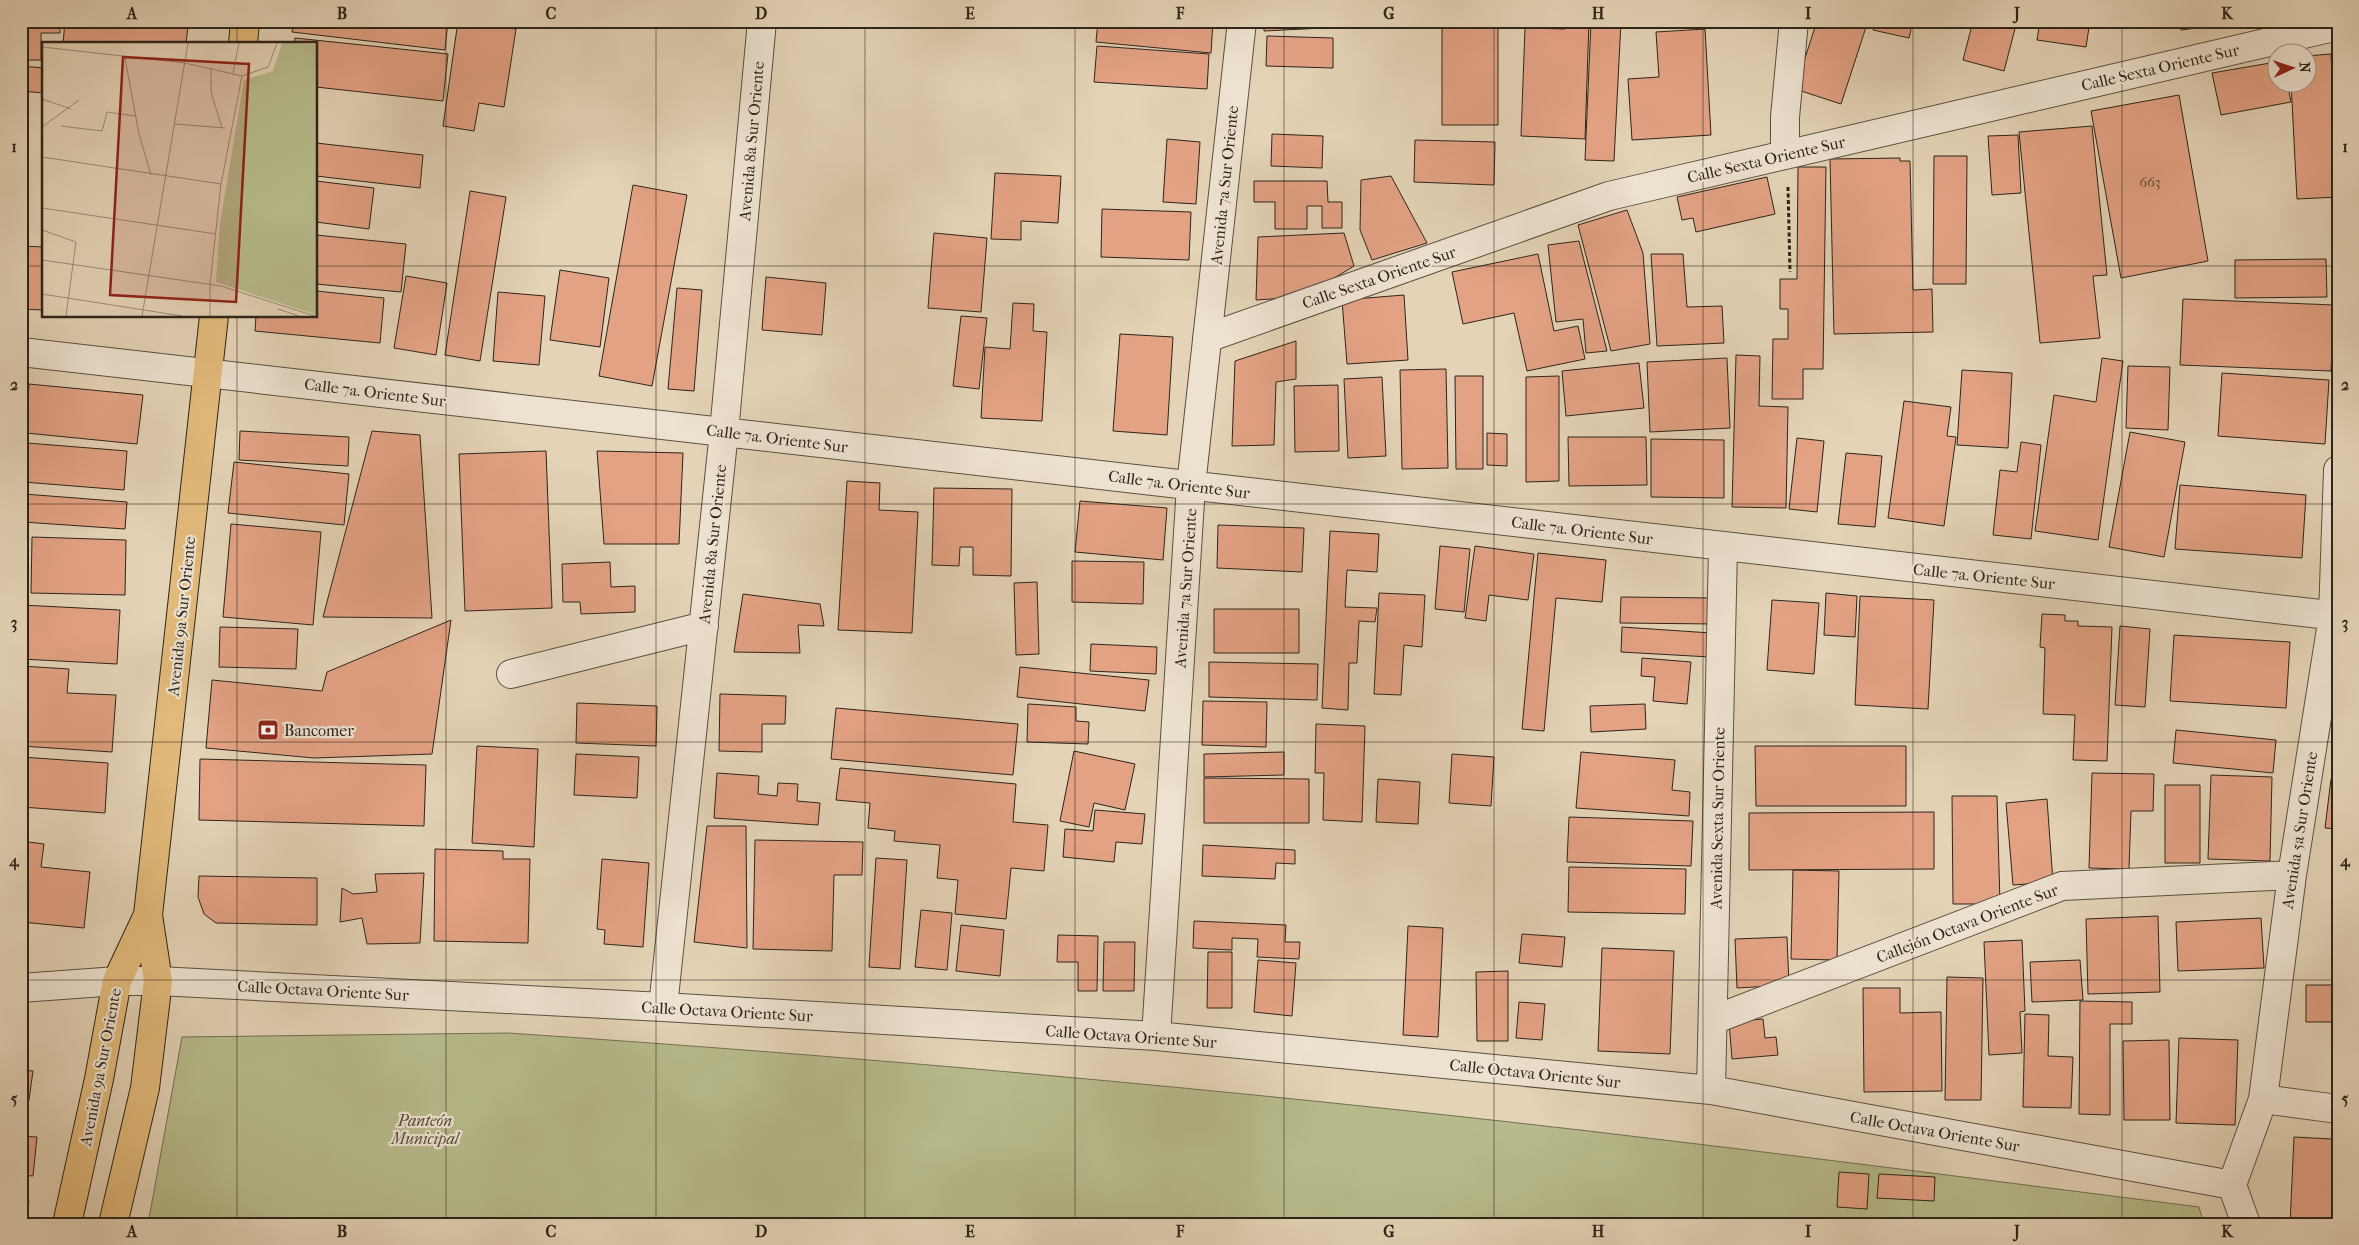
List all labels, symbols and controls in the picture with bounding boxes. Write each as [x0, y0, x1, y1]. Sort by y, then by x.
text: A [126, 4, 138, 23]
text: B [337, 4, 347, 23]
text: C [546, 4, 557, 23]
text: D [755, 4, 767, 23]
text: E [965, 4, 975, 23]
text: F [1175, 4, 1185, 23]
text: G [1383, 4, 1395, 23]
text: H [1592, 4, 1605, 23]
text: I [1805, 4, 1812, 23]
text: J [2012, 4, 2020, 24]
text: K [2221, 4, 2234, 23]
street label: Calle Sexta Oriente Sur [2079, 40, 2241, 95]
inset map [42, 42, 318, 318]
north arrow [2266, 42, 2316, 92]
street label: Avenida 8a Sur Oriente [735, 60, 768, 223]
text: N [2296, 62, 2313, 73]
street label: Avenida 7a Sur Oriente [1207, 104, 1242, 267]
street label: Calle Sexta Oriente Sur [1685, 132, 1847, 187]
text: 1 [11, 137, 17, 156]
text: 1 [2342, 137, 2348, 156]
house number: 663 [2140, 174, 2160, 191]
street label: Calle Sexta Oriente Sur [1300, 242, 1459, 313]
street label: Calle 7a. Oriente Sur [303, 374, 447, 411]
text: 2 [10, 375, 18, 394]
text: 2 [2341, 375, 2349, 394]
street label: Calle 7a. Oriente Sur [705, 420, 849, 457]
street label: Avenida 8a Sur Oriente [695, 463, 730, 626]
street label: Calle 7a. Oriente Sur [1107, 466, 1251, 503]
street label: Avenida 7a Sur Oriente [1170, 508, 1201, 669]
street label: Calle 7a. Oriente Sur [1510, 512, 1654, 549]
street label: Avenida 9a Sur Oriente [164, 535, 199, 698]
street label: Calle 7a. Oriente Sur [1912, 560, 2056, 593]
text: 3 [11, 613, 17, 633]
text: 3 [2342, 613, 2348, 633]
bank icon: Bancomer [256, 718, 280, 742]
place label: Bancomer [284, 721, 354, 740]
street label: Avenida Sexta Sur Oriente [1706, 727, 1729, 910]
street label: Avenida 5a Sur Oriente [2278, 750, 2321, 911]
text: 4 [8, 851, 20, 871]
text: 4 [2339, 851, 2351, 871]
street label: Callejón Octava Oriente Sur [1874, 880, 2061, 967]
street label: Calle Octava Oriente Sur [237, 977, 409, 1004]
street label: Avenida 9a Sur Oriente [76, 986, 125, 1149]
street label: Calle Octava Oriente Sur [641, 998, 813, 1025]
street label: Calle Octava Oriente Sur [1045, 1021, 1217, 1052]
street label: Calle Octava Oriente Sur [1449, 1055, 1622, 1092]
text: 5 [11, 1089, 18, 1108]
text: 5 [2342, 1089, 2349, 1108]
street label: Calle Octava Oriente Sur [1849, 1107, 2021, 1156]
park label: Panteón Municipal [390, 1111, 461, 1148]
text: A [126, 1222, 138, 1241]
text: B [337, 1222, 347, 1241]
text: C [546, 1222, 557, 1241]
text: D [755, 1222, 767, 1241]
text: E [965, 1222, 975, 1241]
text: F [1175, 1222, 1185, 1241]
text: G [1383, 1222, 1395, 1241]
text: H [1592, 1222, 1605, 1241]
text: I [1805, 1222, 1812, 1241]
text: J [2012, 1222, 2020, 1242]
text: K [2221, 1222, 2234, 1241]

